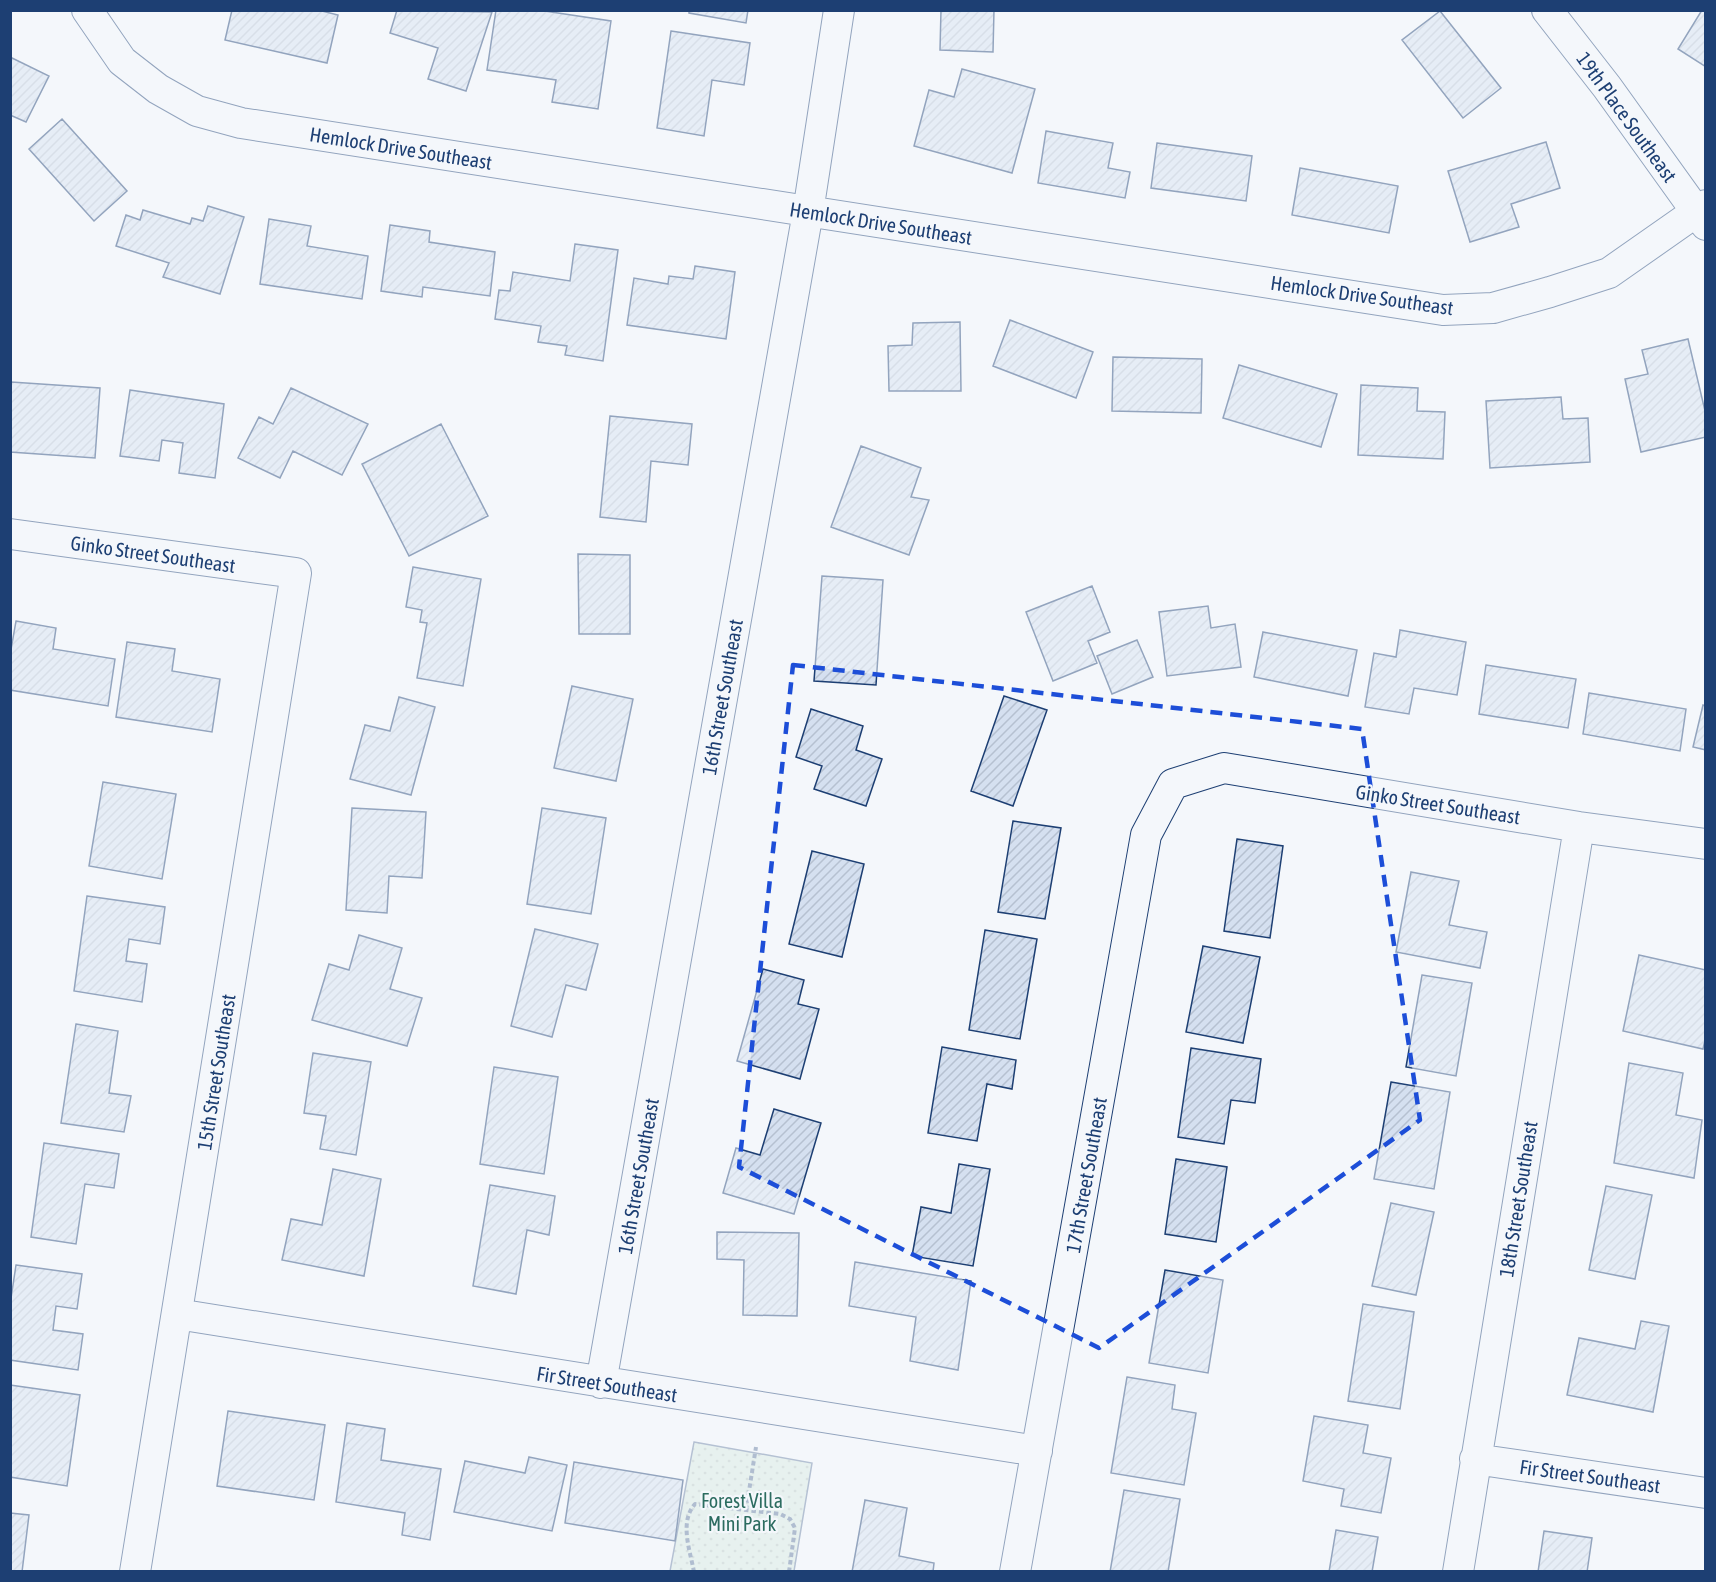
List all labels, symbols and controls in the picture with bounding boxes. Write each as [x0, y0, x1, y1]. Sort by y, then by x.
street label: 19th Place Southeast [1572, 48, 1682, 187]
street label: Hemlock Drive Southeast [308, 122, 494, 174]
street label: Hemlock Drive Southeast [788, 197, 974, 249]
street label: Hemlock Drive Southeast [1269, 271, 1455, 319]
street label: Ginko Street Southeast [69, 531, 237, 577]
street label: 16th Street Southeast [697, 617, 747, 777]
street label: Ginko Street Southeast [1354, 780, 1522, 828]
street label: 15th Street Southeast [192, 992, 240, 1152]
street label: 17th Street Southeast [1061, 1095, 1111, 1255]
street label: 16th Street Southeast [613, 1096, 663, 1256]
street label: 18th Street Southeast [1494, 1119, 1542, 1279]
street label: Fir Street Southeast [535, 1362, 679, 1407]
street label: Fir Street Southeast [1518, 1455, 1662, 1497]
park label: Forest Villa Mini Park [701, 1489, 783, 1535]

